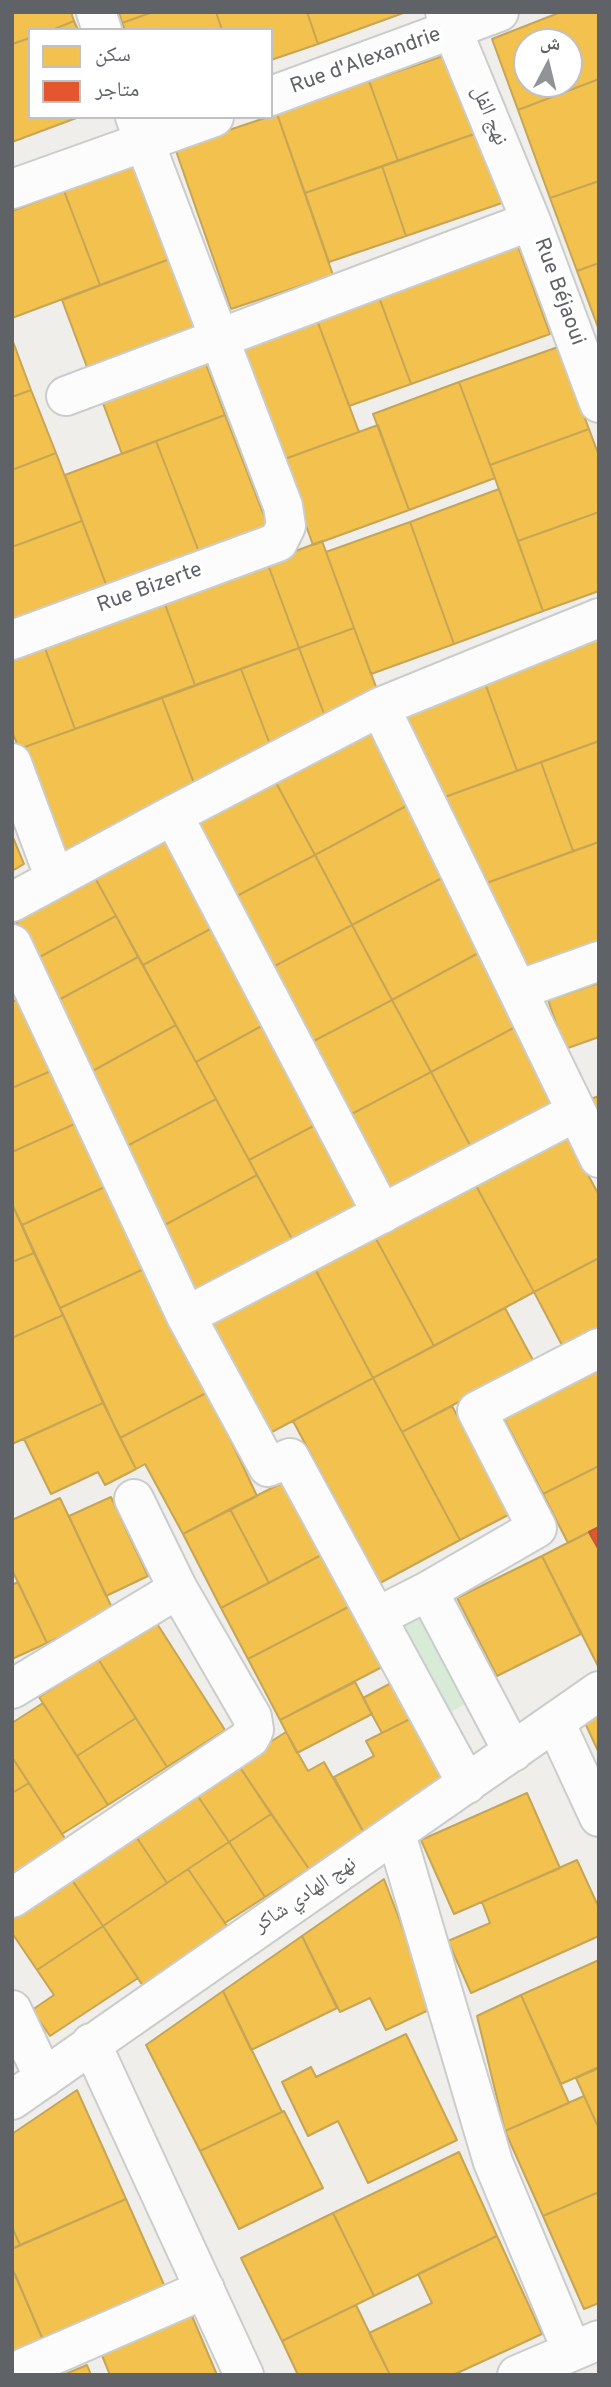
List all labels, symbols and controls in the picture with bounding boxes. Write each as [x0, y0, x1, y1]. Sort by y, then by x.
street label: Rue d'Alexandrie [287, 23, 445, 101]
legend [28, 28, 273, 119]
north arrow [513, 28, 583, 98]
text: ش [539, 31, 562, 57]
text: سكن [95, 42, 131, 69]
text: متاجر [95, 77, 139, 104]
street label: نهج الفل [464, 82, 512, 150]
street label: Rue Béjaoui [527, 235, 589, 349]
street label: Rue Bizerte [94, 558, 206, 620]
street label: نهج الهادي شاكر [250, 1852, 362, 1940]

